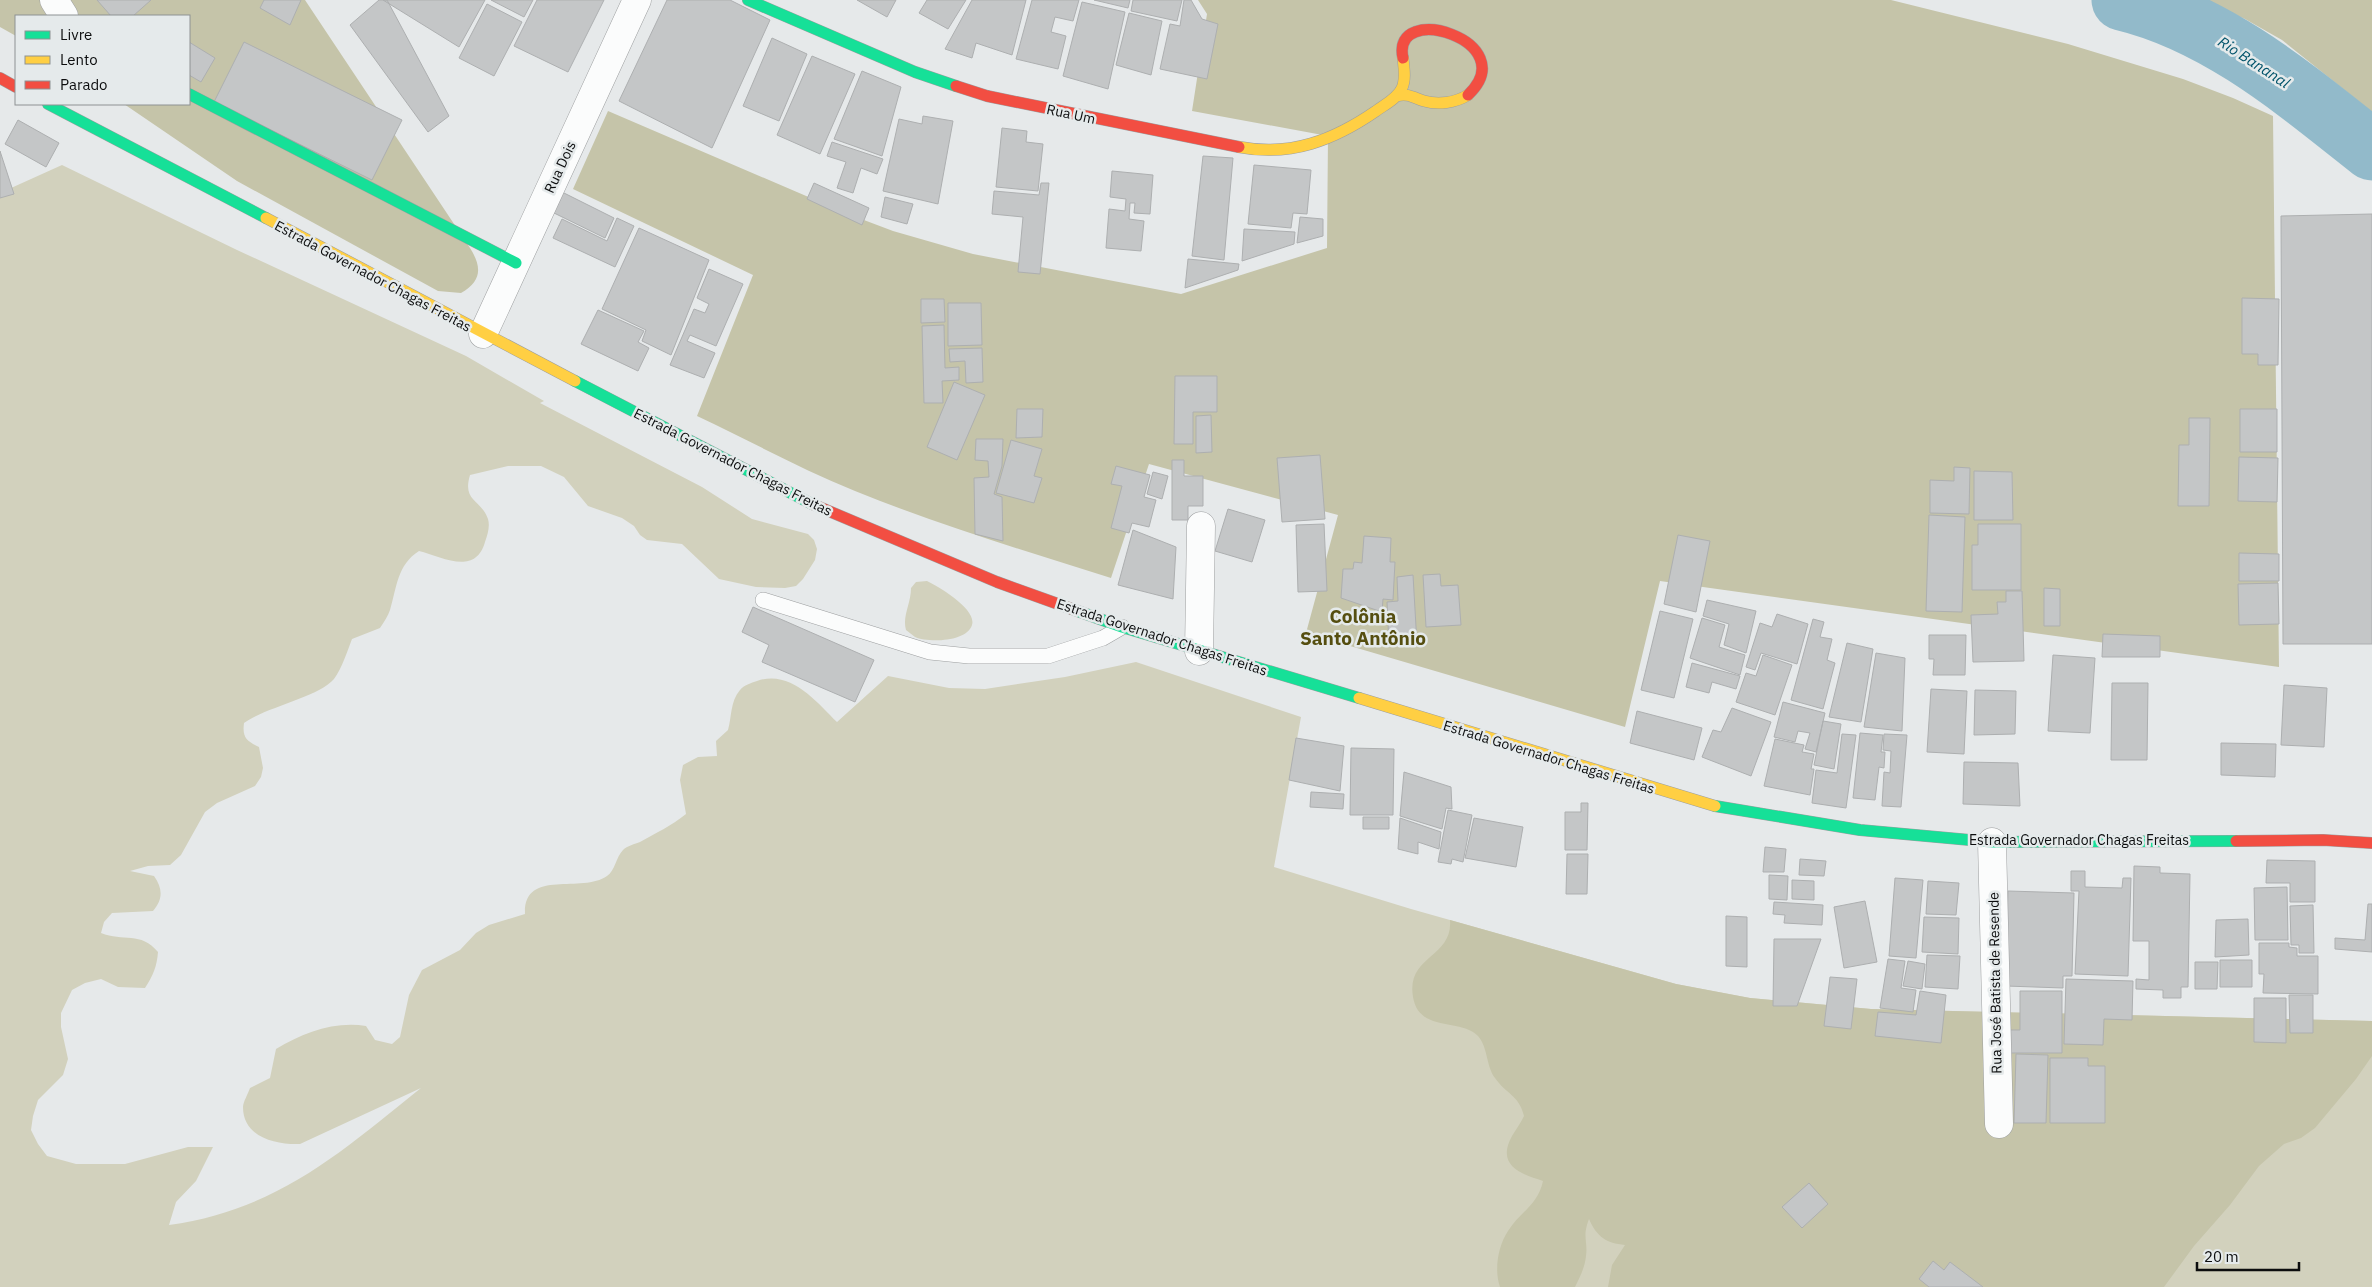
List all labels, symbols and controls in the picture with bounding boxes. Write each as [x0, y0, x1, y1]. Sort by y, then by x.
legend [15, 15, 190, 105]
text: Livre [60, 25, 92, 44]
water label: Rio Bananal [2215, 32, 2293, 92]
text: Lento [60, 50, 98, 69]
text: Parado [60, 75, 108, 94]
street label: Rua Um [1045, 100, 1097, 128]
street label: Rua Dois [540, 138, 580, 196]
street label: Estrada Governador Chagas Freitas [272, 216, 475, 336]
street label: Estrada Governador Chagas Freitas [631, 404, 835, 520]
street label: Estrada Governador Chagas Freitas [1054, 594, 1270, 680]
district label: Colônia Santo Antônio [1300, 604, 1426, 650]
street label: Estrada Governador Chagas Freitas [1441, 716, 1657, 798]
street label: Estrada Governador Chagas Freitas [1969, 831, 2189, 849]
street label: Rua José Batista de Resende [1984, 892, 2006, 1074]
scale bar [2197, 1240, 2300, 1272]
text: 20 m [2204, 1247, 2239, 1266]

